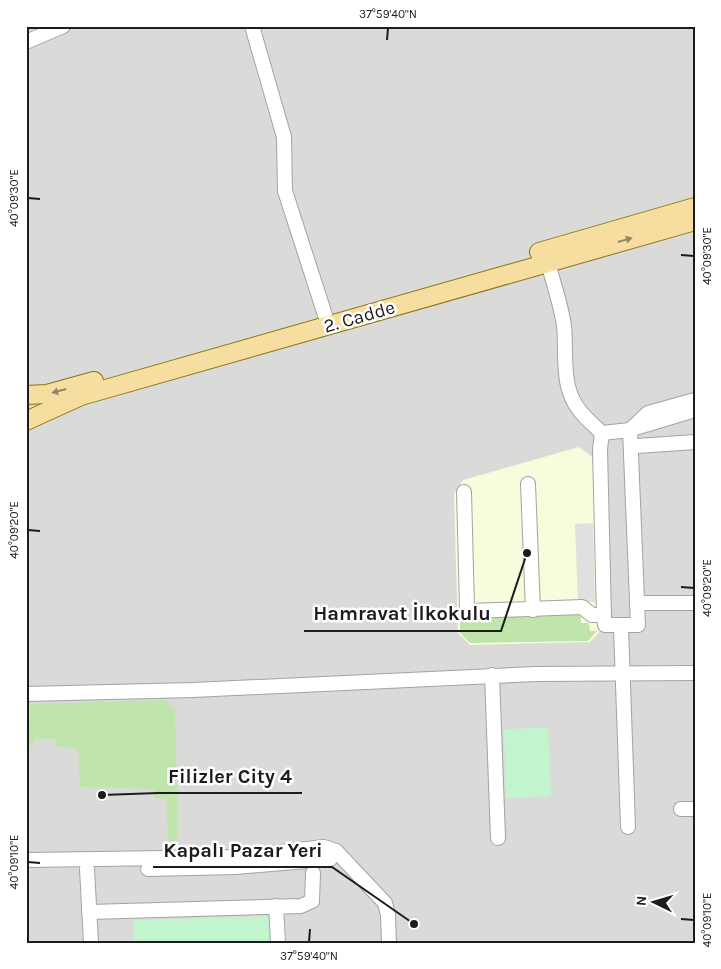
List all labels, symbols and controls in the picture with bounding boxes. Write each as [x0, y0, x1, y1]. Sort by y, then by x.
text: 37°59'40"N [359, 7, 417, 21]
text: 40°09'30"E [7, 169, 21, 227]
text: 40°09'30"E [700, 227, 714, 285]
one-way arrow [618, 235, 633, 243]
street label: 2. Cadde [321, 296, 398, 338]
one-way arrow [52, 387, 67, 395]
text: 40°09'20"E [7, 501, 21, 559]
text: 40°09'20"E [700, 559, 714, 617]
callout: Hamravat İlkokulu [304, 596, 501, 631]
text: Hamravat İlkokulu [313, 602, 491, 625]
callout: Filizler City 4 [158, 758, 302, 793]
text: Filizler City 4 [168, 765, 292, 788]
callout: Kapalı Pazar Yeri [153, 832, 332, 867]
text: 40°09'10"E [7, 834, 21, 890]
text: Kapalı Pazar Yeri [163, 839, 323, 862]
north arrow [628, 876, 678, 926]
text: 40°09'10"E [700, 892, 714, 948]
text: N [633, 895, 650, 907]
text: 37°59'40"N [280, 949, 338, 963]

